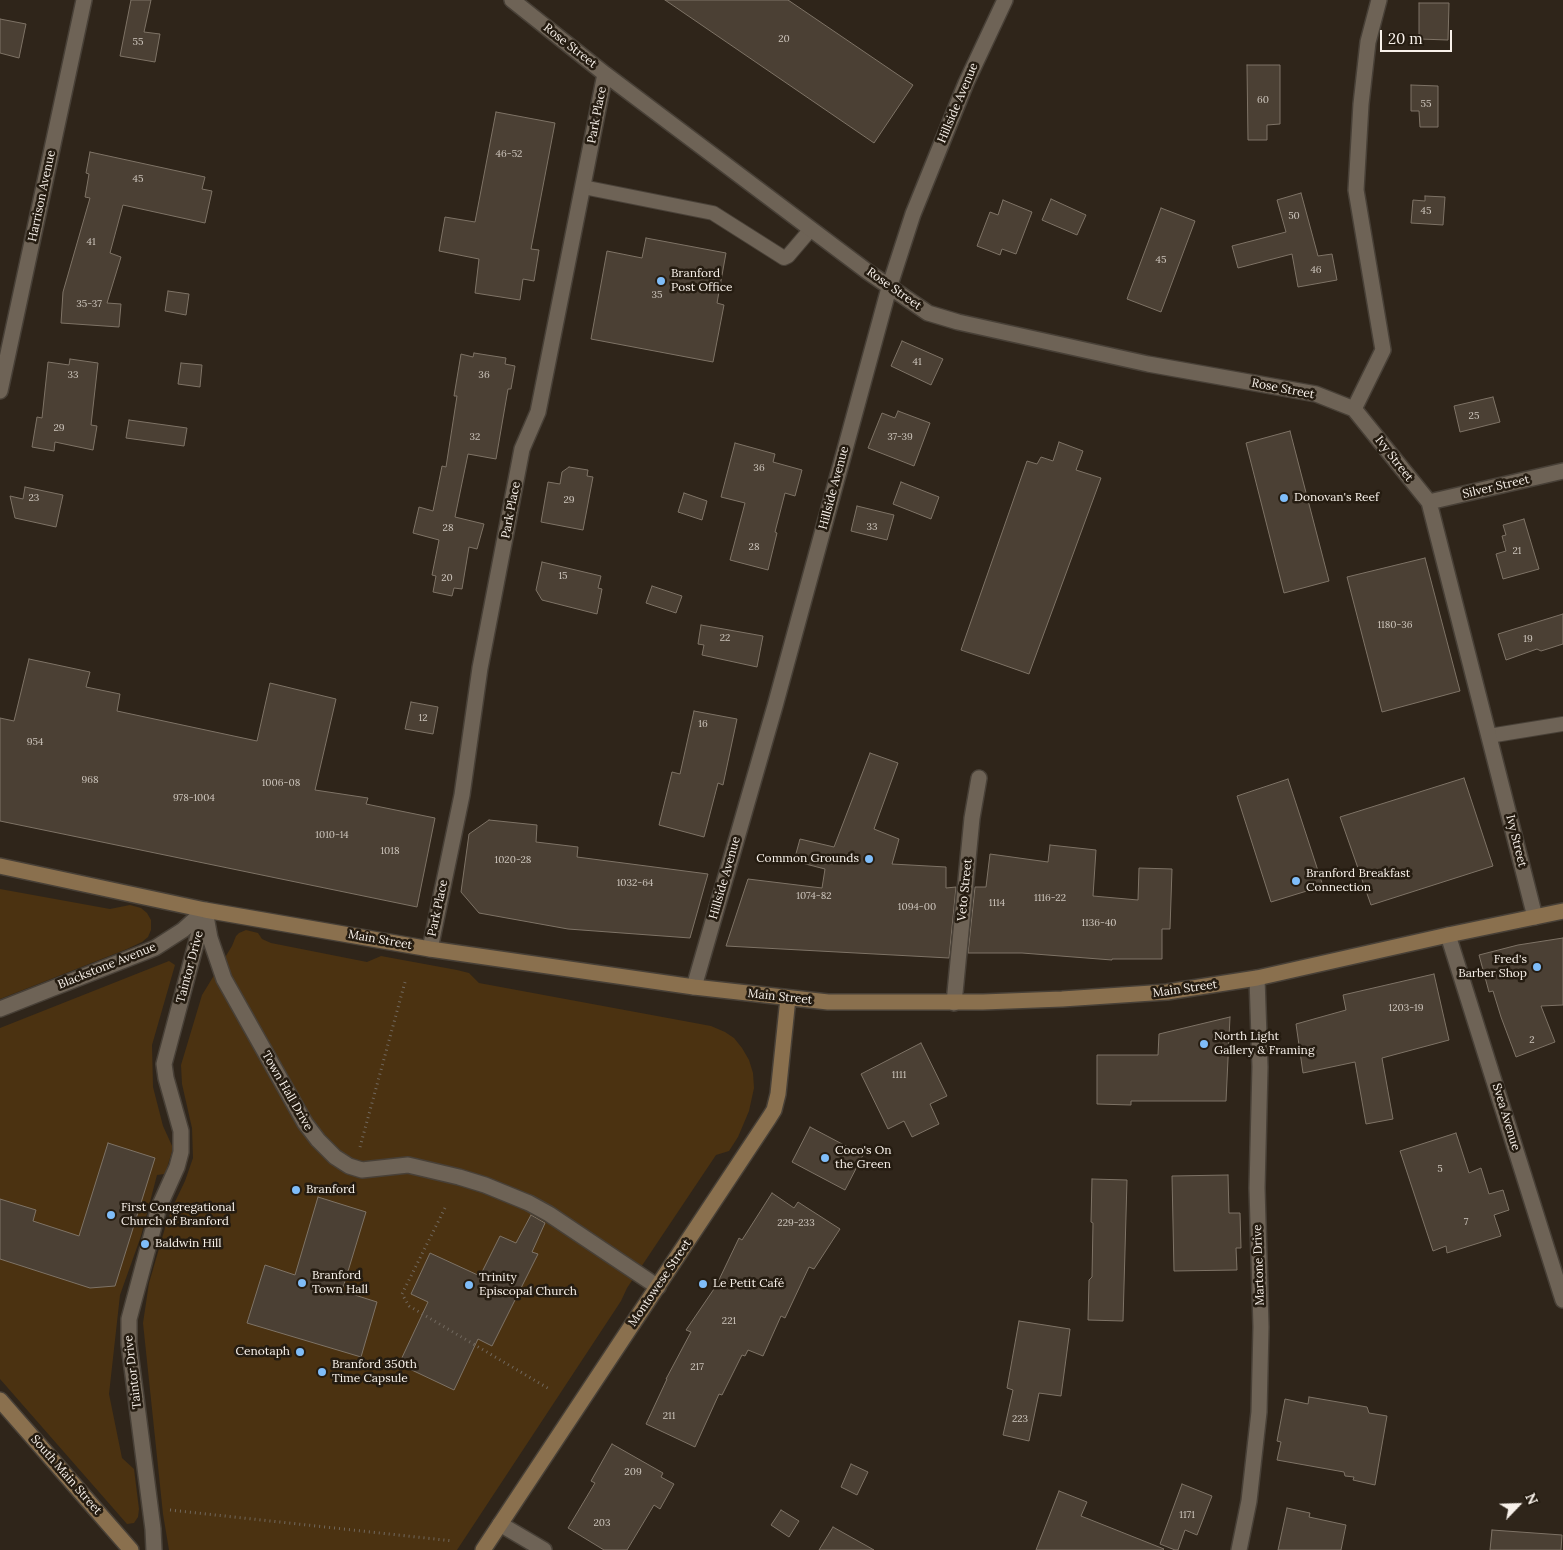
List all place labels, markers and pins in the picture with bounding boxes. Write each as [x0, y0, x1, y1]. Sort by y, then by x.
place label: Branford Post Office [671, 267, 733, 295]
marker: Branford Post Office [655, 275, 667, 287]
place label: Donovan's Reef [1294, 491, 1379, 505]
marker: Donovan's Reef [1278, 492, 1290, 504]
place label: Common Grounds [756, 852, 859, 866]
marker: Common Grounds [863, 853, 875, 865]
place label: Branford Breakfast Connection [1306, 867, 1410, 895]
marker: Branford Breakfast Connection [1290, 875, 1302, 887]
place label: Fred's Barber Shop [1458, 953, 1527, 981]
marker: Fred's Barber Shop [1531, 961, 1543, 973]
place label: North Light Gallery & Framing [1214, 1030, 1315, 1058]
marker: North Light Gallery & Framing [1198, 1038, 1210, 1050]
place label: Coco's On the Green [835, 1144, 892, 1172]
marker: Coco's On the Green [819, 1152, 831, 1164]
place label: Branford [306, 1183, 355, 1197]
marker: Branford [290, 1184, 302, 1196]
place label: First Congregational Church of Branford [121, 1201, 235, 1229]
marker: First Congregational Church of Branford [105, 1209, 117, 1221]
place label: Baldwin Hill [155, 1237, 222, 1251]
marker: Baldwin Hill [139, 1238, 151, 1250]
place label: Branford Town Hall [312, 1269, 368, 1297]
place label: Trinity Episcopal Church [479, 1271, 577, 1299]
marker: Branford Town Hall [296, 1277, 308, 1289]
place label: Le Petit Café [713, 1277, 784, 1291]
marker: Le Petit Café [697, 1278, 709, 1290]
marker: Trinity Episcopal Church [463, 1279, 475, 1291]
place label: Cenotaph [236, 1345, 290, 1359]
marker: Cenotaph [294, 1346, 306, 1358]
place label: Branford 350th Time Capsule [332, 1358, 417, 1386]
marker: Branford 350th Time Capsule [316, 1366, 328, 1378]

